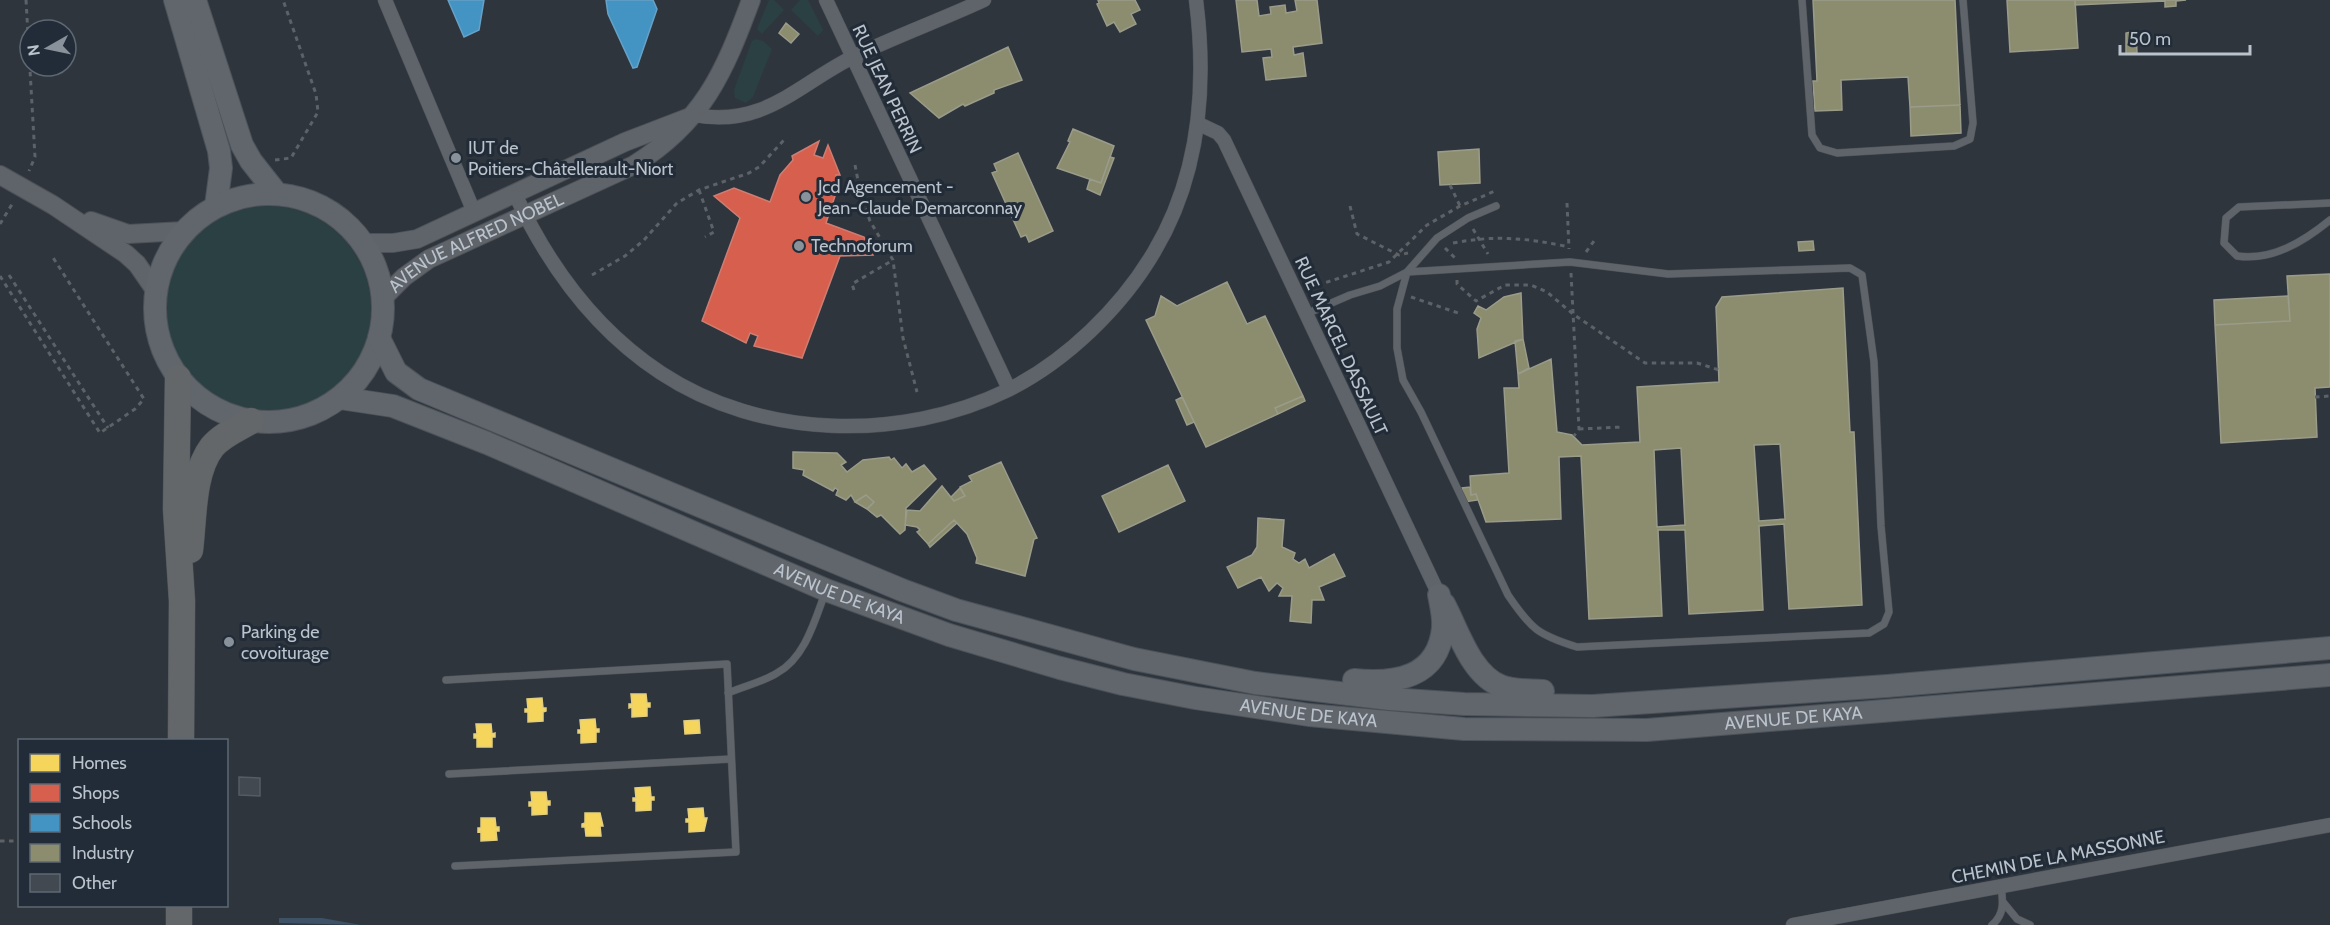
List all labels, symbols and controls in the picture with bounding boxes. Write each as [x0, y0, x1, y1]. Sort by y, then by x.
north arrow [18, 18, 78, 78]
scale bar [2120, 18, 2250, 56]
street label: RUE JEAN PERRIN [848, 21, 926, 157]
text: 50 m [2129, 28, 2171, 50]
text: N [23, 43, 44, 57]
place label: IUT de Poitiers-Châtellerault-Niort [468, 137, 673, 180]
marker: IUT de Poitiers-Châtellerault-Niort [449, 151, 463, 165]
place label: Jcd Agencement - Jean-Claude Demarconnay [817, 176, 1022, 219]
street label: AVENUE ALFRED NOBEL [384, 188, 567, 297]
marker: Jcd Agencement - Jean-Claude Demarconnay [799, 190, 813, 204]
place label: Technoforum [811, 235, 913, 257]
marker: Technoforum [792, 239, 806, 253]
street label: RUE MARCEL DASSAULT [1290, 253, 1392, 439]
street label: AVENUE DE KAYA [771, 558, 908, 629]
place label: Parking de covoiturage [241, 621, 329, 664]
marker: Parking de covoiturage [222, 635, 236, 649]
street label: AVENUE DE KAYA [1238, 694, 1378, 732]
street label: AVENUE DE KAYA [1724, 702, 1863, 735]
legend [18, 739, 228, 907]
text: Homes [72, 752, 127, 774]
text: Shops [72, 782, 120, 804]
text: Schools [72, 812, 132, 834]
street label: CHEMIN DE LA MASSONNE [1950, 826, 2167, 888]
text: Industry [72, 842, 134, 864]
text: Other [72, 872, 117, 894]

